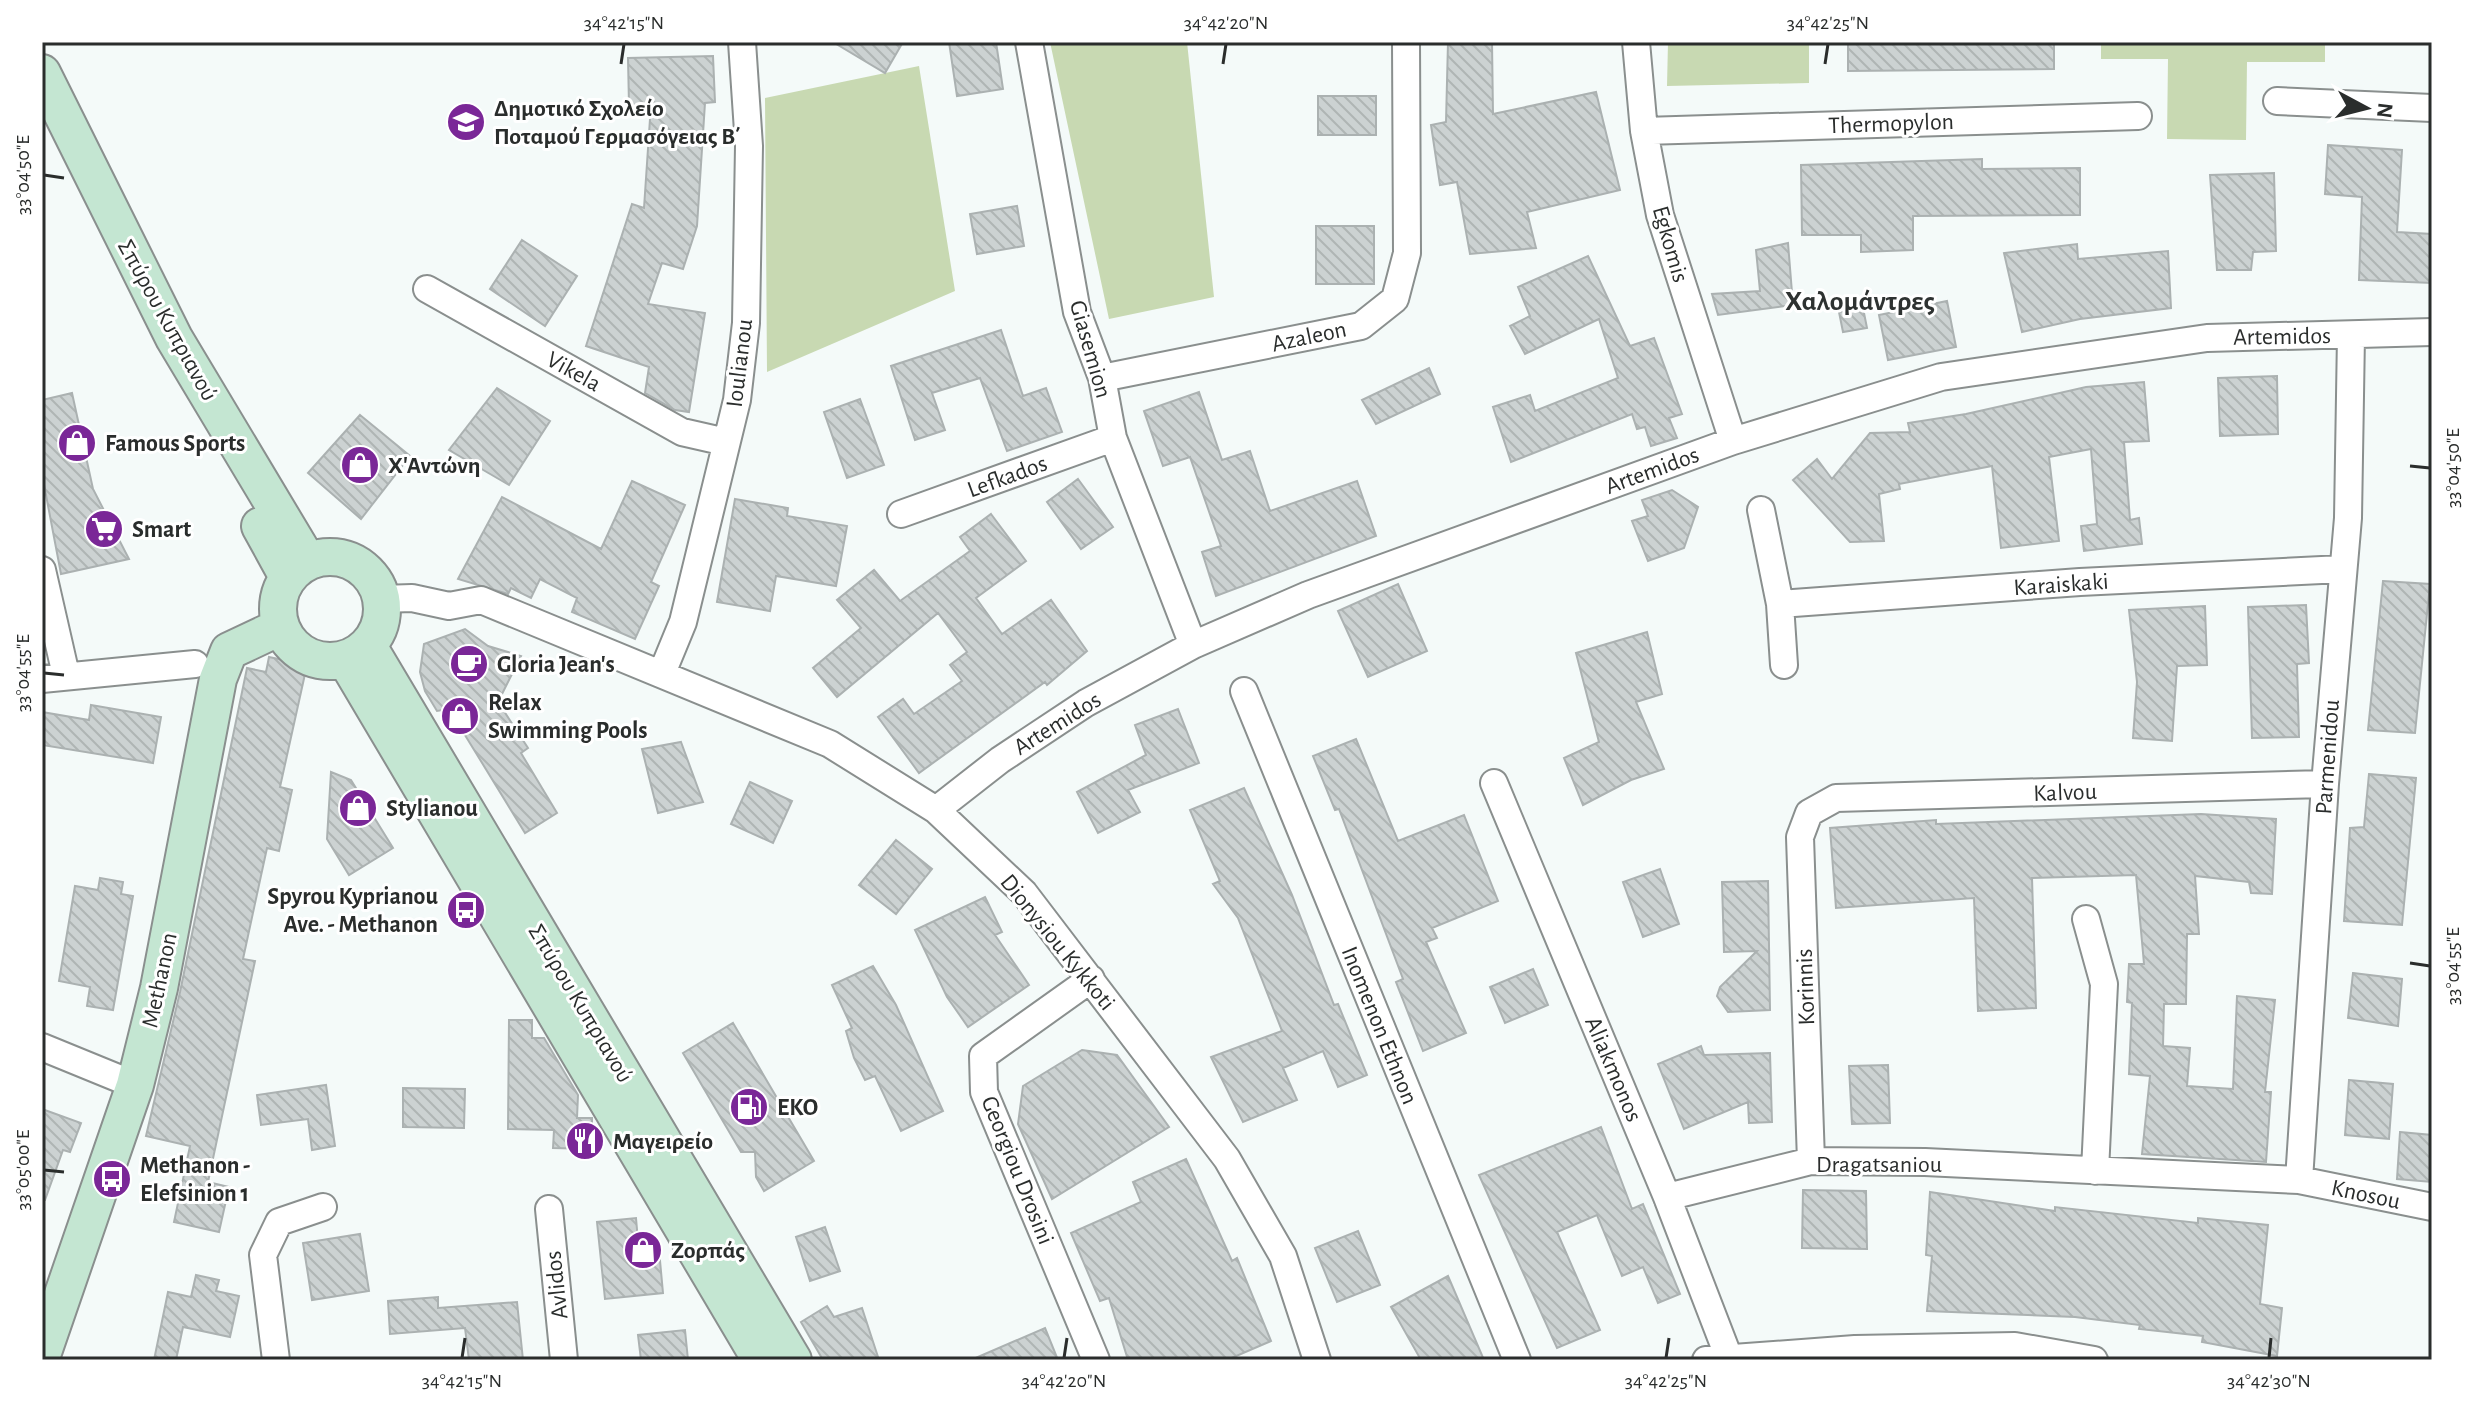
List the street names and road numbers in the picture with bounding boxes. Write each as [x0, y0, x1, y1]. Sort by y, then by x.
street label: Thermopylon [1828, 110, 1954, 138]
street label: Egkomis [1648, 203, 1692, 285]
street label: Σπύρου Κυπριανού [113, 236, 221, 405]
street label: Giasemion [1065, 298, 1115, 401]
street label: Azaleon [1270, 317, 1349, 357]
street label: Ioulianou [723, 318, 757, 409]
street label: Artemidos [2233, 324, 2331, 350]
street label: Vikela [542, 347, 605, 396]
street label: Artemidos [1602, 443, 1702, 499]
street label: Lefkados [964, 451, 1050, 502]
street label: Karaiskaki [2013, 570, 2109, 600]
street label: Artemidos [1010, 688, 1105, 760]
street label: Parmenidou [2312, 699, 2344, 815]
street label: Kalvou [2033, 780, 2097, 806]
street label: Dionysiou Kykkoti [995, 870, 1119, 1015]
street label: Σπύρου Κυπριανού [523, 920, 637, 1087]
street label: Methanon [138, 930, 182, 1030]
street label: Inomenon Ethnon [1336, 943, 1422, 1108]
street label: Korinnis [1793, 948, 1819, 1026]
street label: Aliakmonos [1580, 1013, 1646, 1125]
street label: Georgiou Drosini [976, 1093, 1058, 1248]
street label: Dragatsaniou [1816, 1153, 1942, 1177]
street label: Knosou [2329, 1176, 2403, 1214]
street label: Avlidos [541, 1250, 573, 1320]

